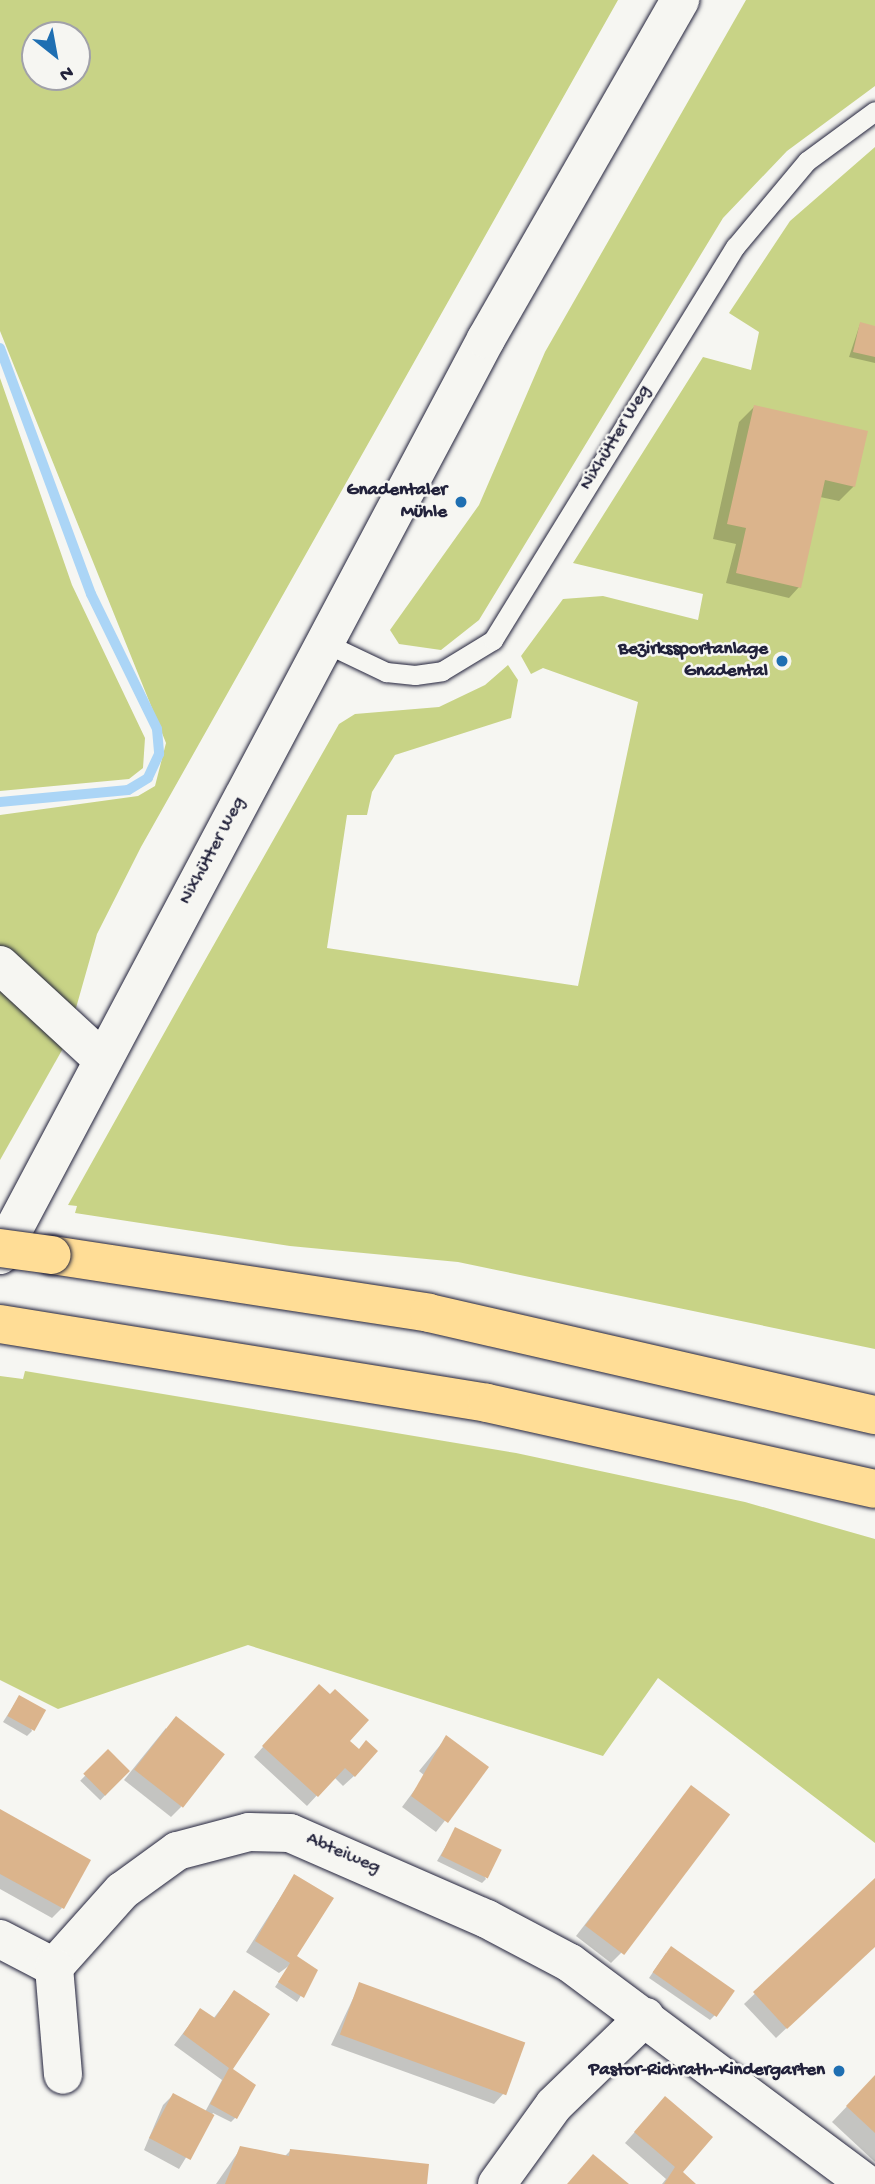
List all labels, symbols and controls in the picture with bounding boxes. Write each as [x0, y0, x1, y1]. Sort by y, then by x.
north arrow [21, 21, 91, 91]
text: N [55, 60, 77, 86]
street label: Nixhütter Weg [576, 381, 656, 495]
place label: Gnadentaler Mühle [346, 480, 447, 524]
marker: Gnadentaler Mühle [453, 494, 469, 510]
place label: Bezirkssportanlage Gnadental [618, 639, 768, 683]
marker: Bezirkssportanlage Gnadental [774, 653, 790, 669]
street label: Nixhütter Weg [175, 793, 251, 909]
street label: Abteiweg [303, 1828, 383, 1880]
place label: Pastor-Richrath-Kindergarten [589, 2060, 825, 2082]
marker: Pastor-Richrath-Kindergarten [831, 2063, 847, 2079]

